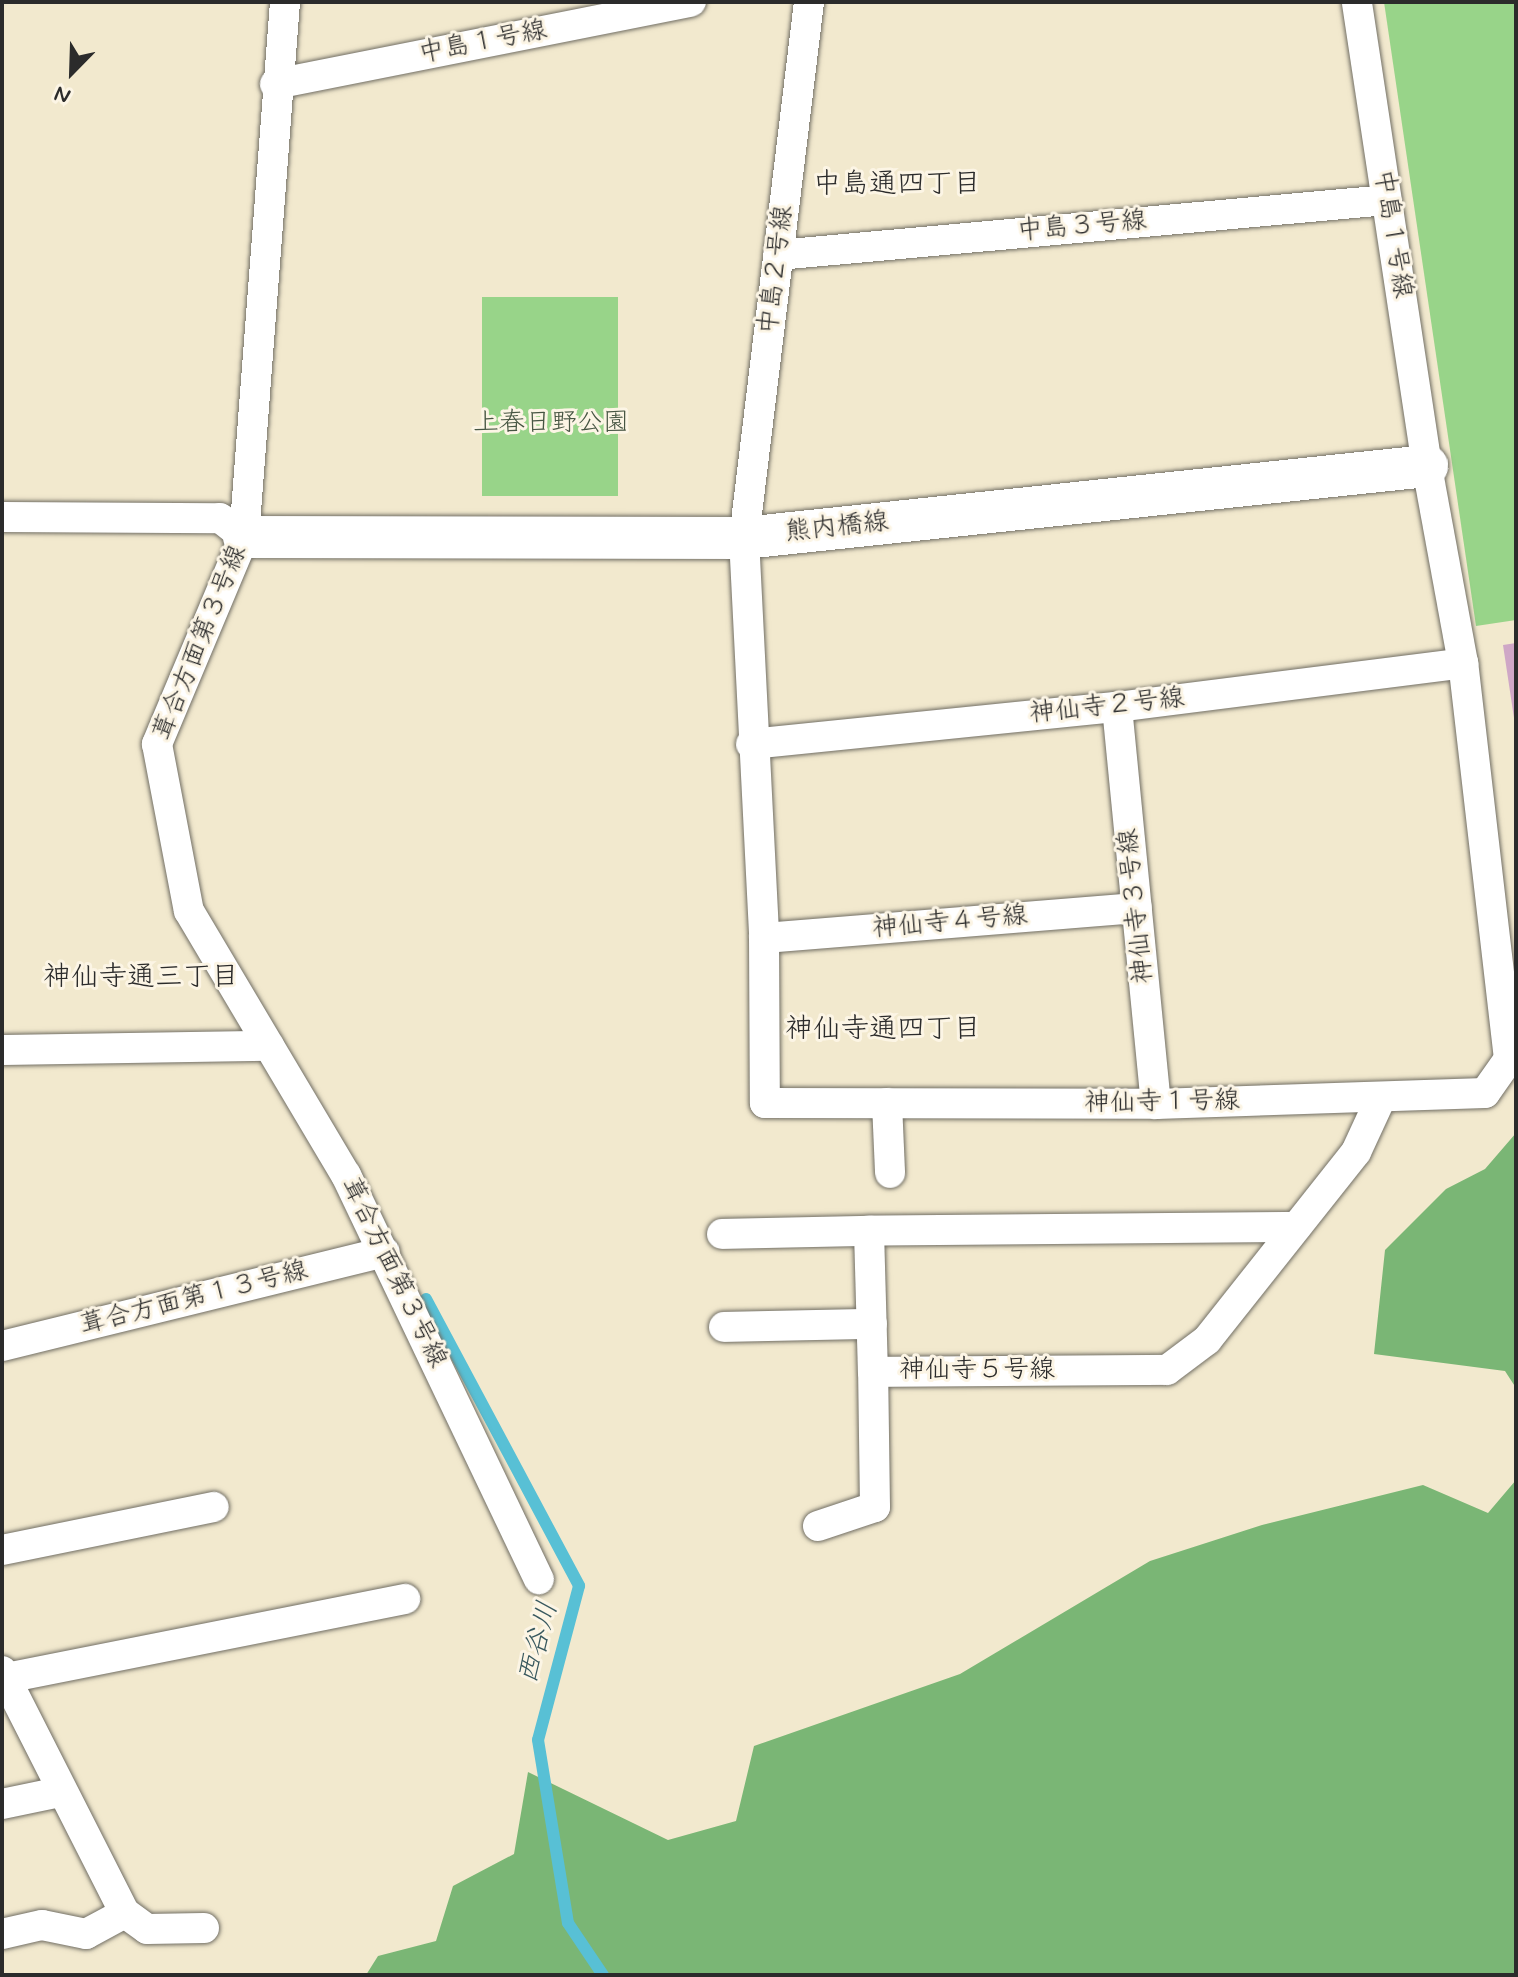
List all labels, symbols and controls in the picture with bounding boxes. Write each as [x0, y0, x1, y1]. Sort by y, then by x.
street label: 中島１号線 [416, 15, 550, 71]
north arrow [32, 32, 112, 112]
text: N [50, 78, 75, 110]
street label: 中島１号線 [1366, 167, 1418, 301]
district label: 中島通四丁目 [813, 168, 981, 202]
street label: 中島２号線 [754, 204, 800, 336]
street label: 中島３号線 [1016, 206, 1148, 248]
park label: 上春日野公園 [473, 408, 629, 440]
street label: 熊内橋線 [784, 507, 890, 549]
street label: 葺合方面第３号線 [148, 541, 254, 745]
street label: 神仙寺２号線 [1028, 683, 1186, 731]
street label: 神仙寺３号線 [1113, 827, 1161, 985]
street label: 神仙寺４号線 [871, 901, 1029, 945]
district label: 神仙寺通三丁目 [43, 961, 239, 995]
district label: 神仙寺通四丁目 [785, 1013, 981, 1047]
street label: 神仙寺１号線 [1084, 1086, 1240, 1120]
street label: 葺合方面第３号線 [333, 1173, 453, 1373]
street label: 葺合方面第１３号線 [77, 1256, 311, 1342]
street label: 神仙寺５号線 [899, 1355, 1055, 1387]
water label: 西谷川 [512, 1598, 566, 1688]

